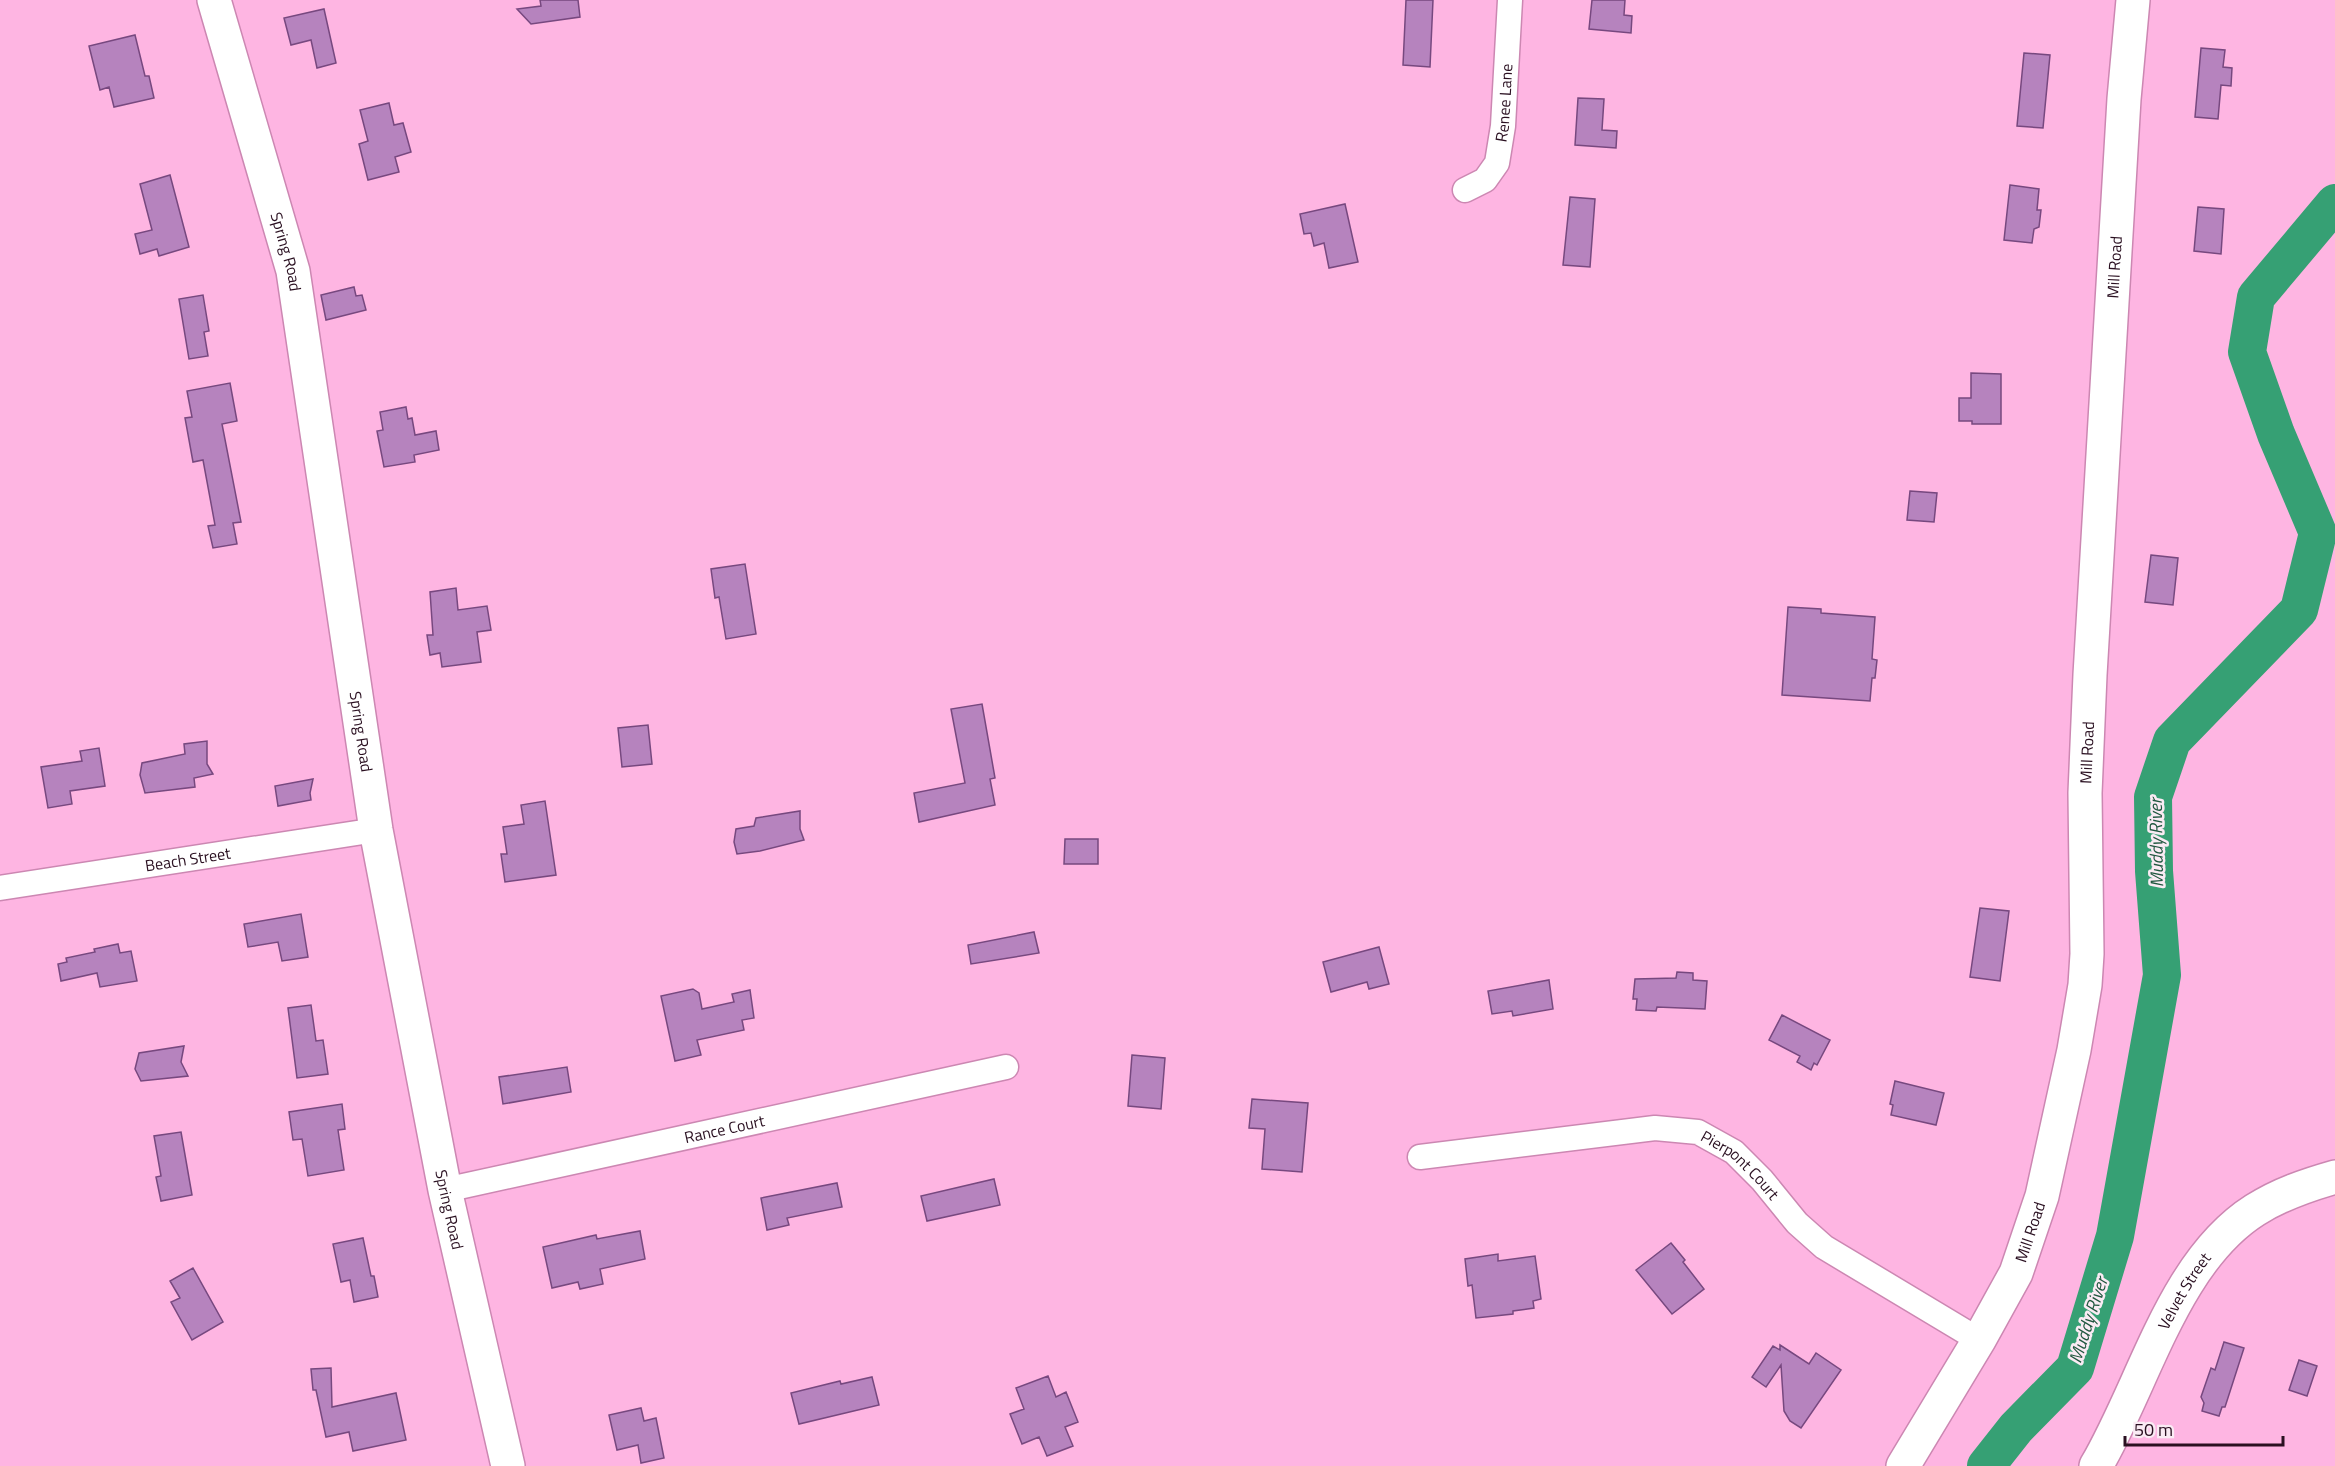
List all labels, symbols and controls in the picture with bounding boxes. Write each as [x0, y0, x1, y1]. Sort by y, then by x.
street label: Renee Lane [1489, 63, 1518, 144]
street label: Spring Road [264, 209, 308, 293]
street label: Mill Road [2100, 235, 2128, 299]
street label: Spring Road [344, 690, 379, 774]
street label: Mill Road [2073, 721, 2100, 784]
water label: Muddy River [2142, 796, 2170, 888]
street label: Beach Street [143, 841, 233, 877]
street label: Rance Court [682, 1108, 767, 1149]
street label: Pierpont Court [1697, 1124, 1786, 1205]
street label: Spring Road [429, 1168, 470, 1252]
street label: Mill Road [2008, 1198, 2051, 1265]
street label: Velvet Street [2151, 1247, 2217, 1334]
water label: Muddy River [2061, 1271, 2115, 1366]
scale bar [2125, 1409, 2282, 1447]
text: 50 m [2134, 1416, 2173, 1443]

